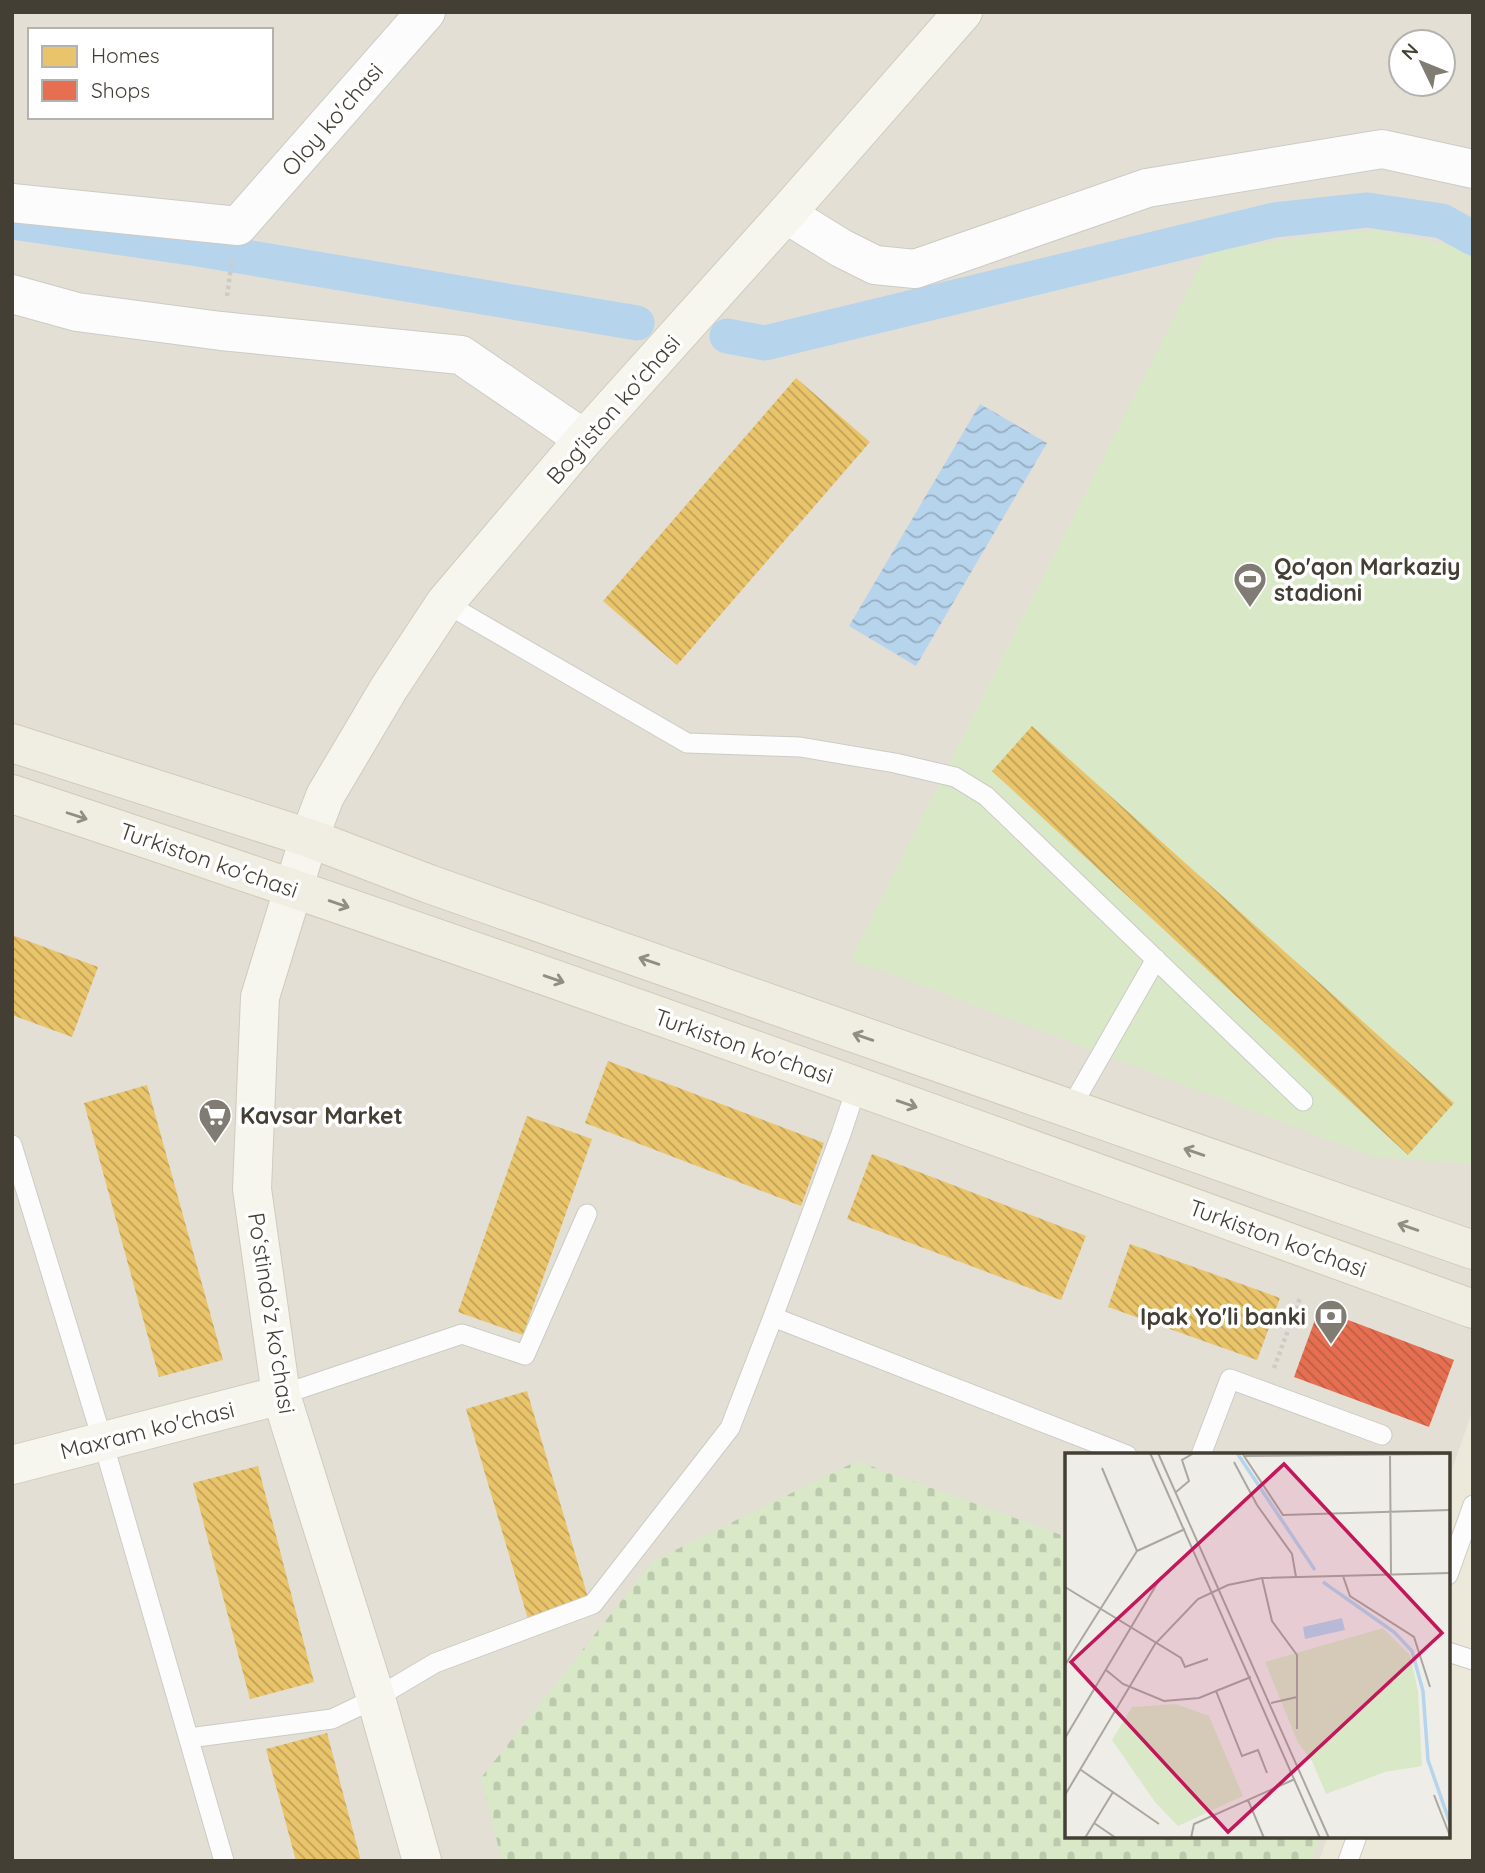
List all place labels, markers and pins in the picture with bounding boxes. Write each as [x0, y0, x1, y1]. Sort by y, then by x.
place label: Qo'qon Markaziy stadioni [1274, 552, 1460, 607]
sports icon: Qo'qon Markaziy stadioni [1231, 560, 1269, 609]
supermarket icon: Kavsar Market [196, 1096, 234, 1145]
place label: Kavsar Market [240, 1101, 403, 1130]
bank icon: Ipak Yo'li banki [1312, 1297, 1350, 1346]
place label: Ipak Yo'li banki [1140, 1302, 1306, 1331]

